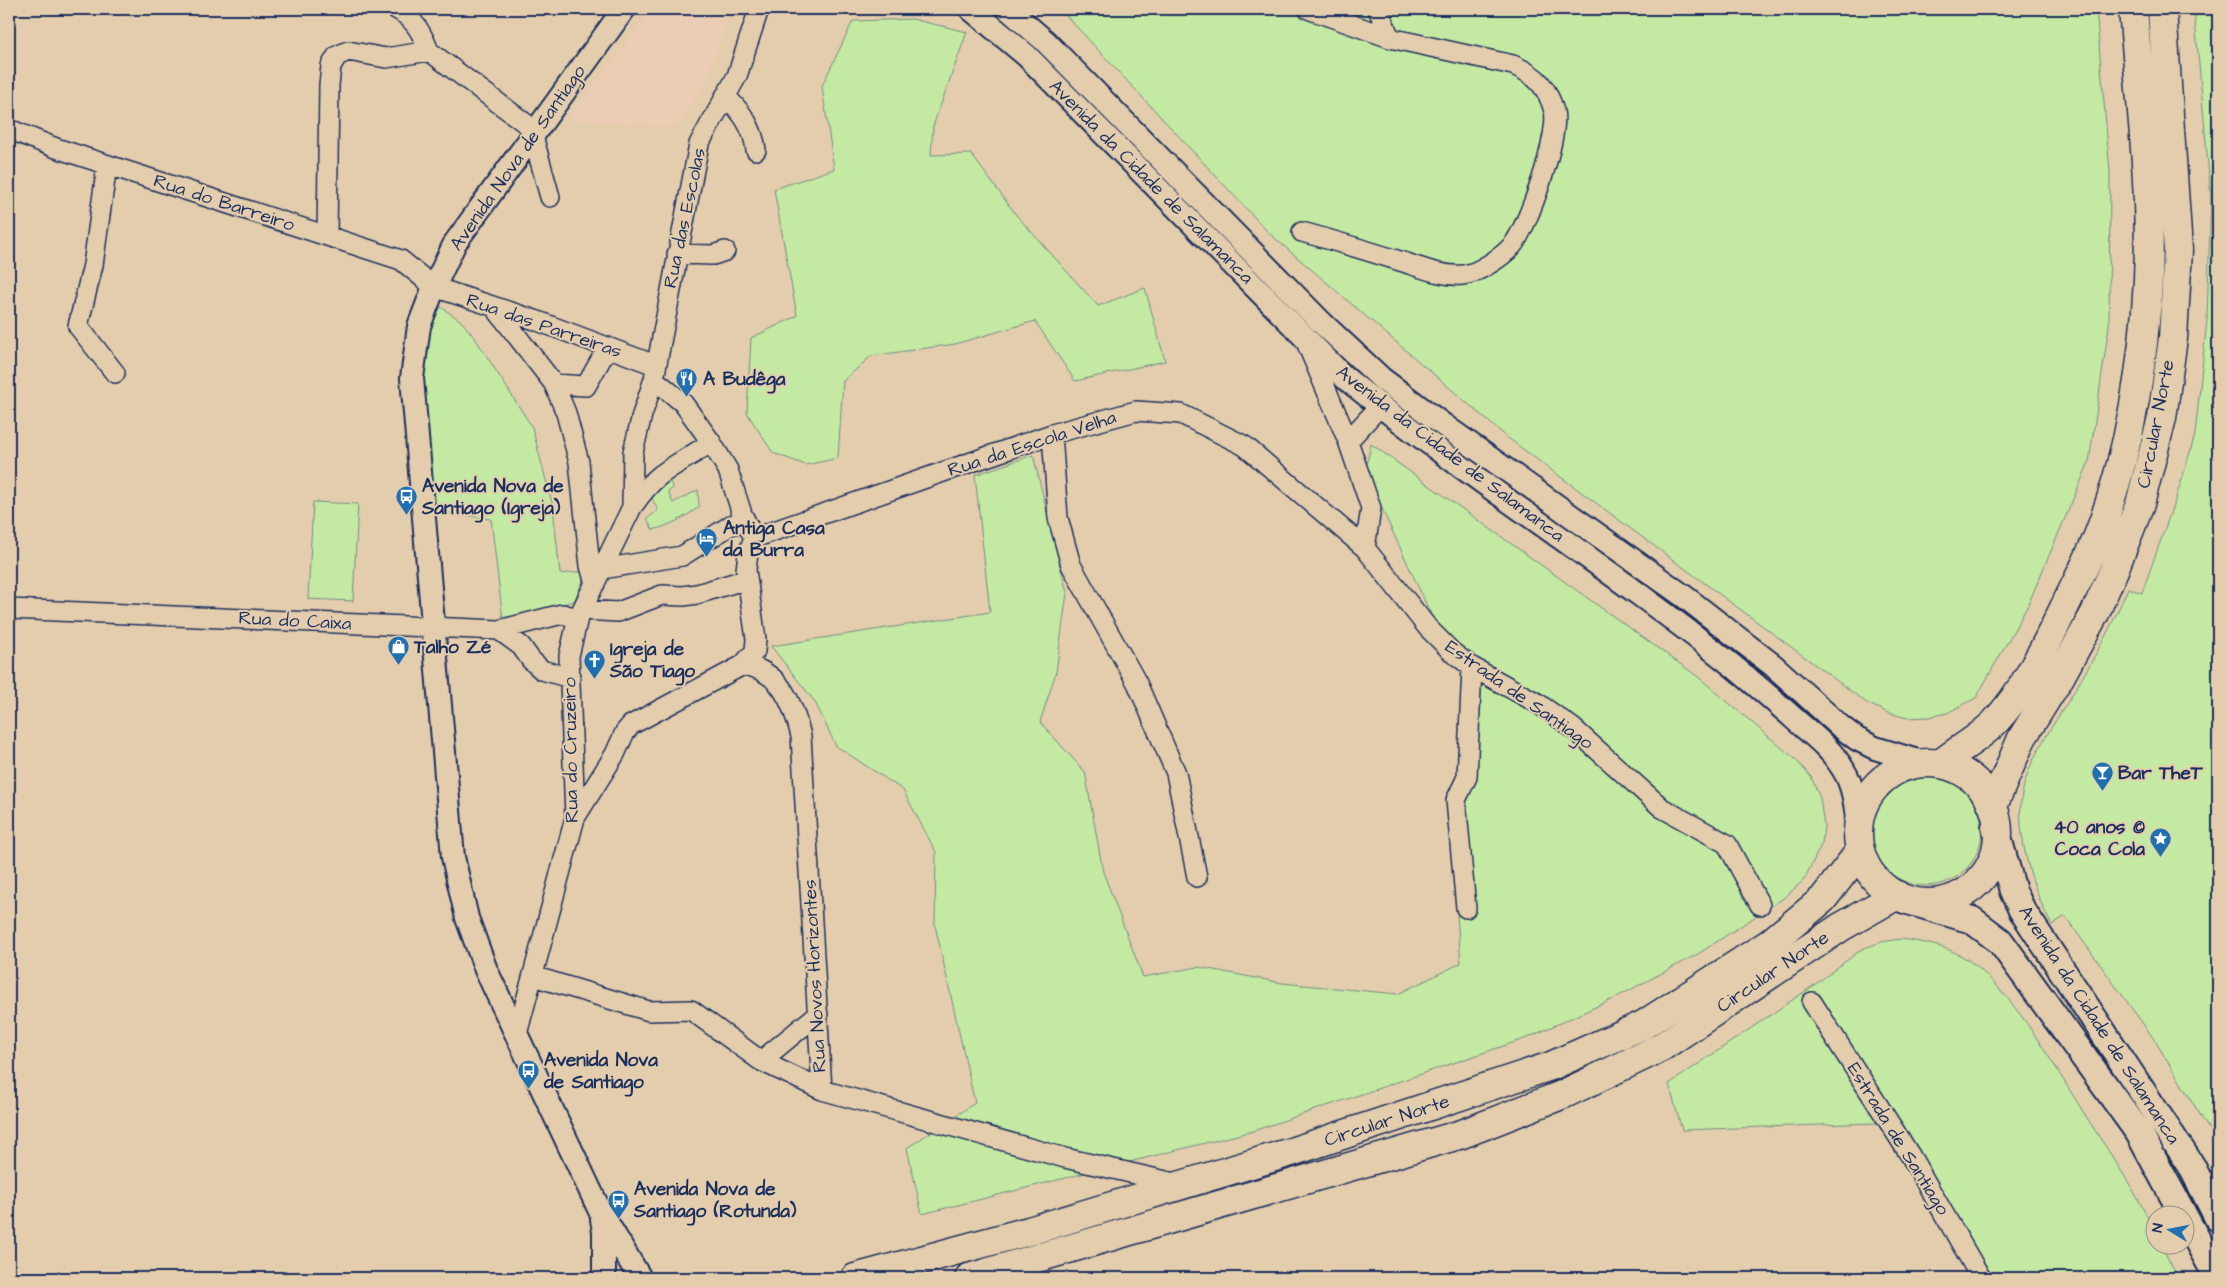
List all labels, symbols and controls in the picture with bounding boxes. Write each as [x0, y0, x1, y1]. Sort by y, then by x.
street label: Avenida Nova de Santiago [444, 59, 593, 257]
street label: Avenida da Cidade de Salamanca [1042, 73, 1260, 291]
street label: Rua das Escolas [657, 145, 713, 291]
street label: Rua do Barreiro [150, 167, 298, 239]
street label: Rua das Parreiras [463, 287, 625, 365]
street label: Circular Norte [2130, 357, 2182, 491]
street label: Avenida da Cidade de Salamanca [1330, 359, 1570, 549]
place label: A Budêga [703, 366, 786, 394]
restaurant icon: A Budêga [675, 367, 699, 398]
street label: Rua da Escola Velha [944, 404, 1120, 484]
place label: Avenida Nova de Santiago (Igreja) [421, 473, 564, 523]
bus stop icon: Avenida Nova de Santiago (Igreja) [394, 485, 418, 516]
place label: Antiga Casa da Burra [722, 515, 825, 564]
hotel icon: Antiga Casa da Burra [695, 527, 719, 558]
street label: Rua do Caixa [238, 605, 353, 637]
place label: Talho Zé [413, 634, 492, 661]
street label: Estrada de Santiago [1439, 634, 1599, 757]
shop icon: Talho Zé [386, 635, 410, 666]
place label: Igreja de São Tiago [609, 636, 695, 686]
church icon: Igreja de São Tiago [582, 648, 606, 679]
street label: Rua do Cruzeiro [556, 677, 586, 823]
place label: Bar TheT [2118, 760, 2204, 787]
bar icon: Bar TheT [2090, 761, 2114, 792]
place label: 40 anos © Coca Cola [2053, 814, 2145, 863]
place icon: 40 anos © Coca Cola [2149, 826, 2173, 857]
street label: Rua Novos Horizontes [796, 879, 834, 1073]
street label: Avenida da Cidade de Salamanca [2011, 900, 2187, 1150]
street label: Circular Norte [1711, 924, 1835, 1020]
place label: Avenida Nova de Santiago [543, 1047, 658, 1097]
street label: Estrada de Santiago [1839, 1057, 1956, 1221]
bus stop icon: Avenida Nova de Santiago [516, 1059, 540, 1090]
street label: Circular Norte [1321, 1088, 1453, 1154]
place label: Avenida Nova de Santiago (Rotunda) [633, 1176, 797, 1226]
bus stop icon: Avenida Nova de Santiago (Rotunda) [606, 1188, 630, 1219]
north arrow [2144, 1204, 2194, 1254]
text: N [2148, 1222, 2169, 1234]

